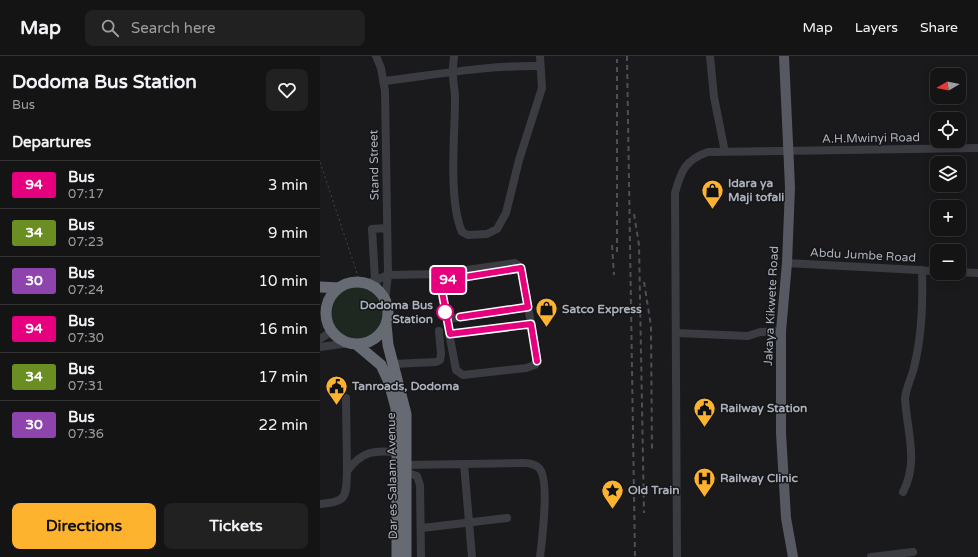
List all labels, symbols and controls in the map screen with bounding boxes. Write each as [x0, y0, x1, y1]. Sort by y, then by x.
search box [85, 10, 365, 46]
text: Map [20, 17, 61, 39]
icon: search [99, 17, 121, 39]
text: Search here [131, 19, 215, 37]
text: Map [803, 19, 833, 36]
text: Layers [855, 19, 898, 36]
text: Share [920, 19, 958, 36]
north arrow [930, 68, 966, 104]
map controls [930, 68, 966, 280]
button: heart [266, 69, 308, 111]
text: Dodoma Bus Station [12, 71, 197, 93]
text: Bus [12, 97, 35, 113]
button: locate [930, 112, 966, 148]
street label: Stand Street [366, 129, 382, 200]
street label: A.H.Mwinyi Road [822, 130, 920, 146]
text: Departures [12, 133, 91, 151]
button: layers [930, 156, 966, 192]
text: Bus [68, 168, 95, 186]
text: 94 [25, 176, 43, 193]
text: 3 min [268, 176, 308, 194]
place label: Idara ya Maji tofali [728, 176, 784, 205]
shop icon: Idara ya Maji tofali [699, 177, 725, 210]
text: 07:17 [68, 186, 104, 202]
button: + [930, 200, 966, 236]
text: Bus [68, 216, 95, 234]
text: 34 [25, 224, 43, 241]
text: 9 min [268, 224, 308, 242]
text: 07:23 [68, 234, 104, 250]
button: − [930, 244, 966, 280]
street label: Abdu Jumbe Road [810, 245, 916, 265]
street label: Jakaya Kikwete Road [761, 246, 781, 366]
text: Bus [68, 264, 95, 282]
line badge: 94 [430, 267, 466, 293]
text: 94 [439, 271, 457, 288]
text: 30 [25, 272, 43, 289]
text: 10 min [259, 272, 308, 290]
text: 07:24 [68, 282, 104, 298]
shop icon: Satco Express [533, 296, 559, 329]
place label: Dodoma Bus Station [360, 298, 433, 326]
place label: Satco Express [562, 302, 642, 317]
marker: Dodoma Bus Station [436, 303, 454, 321]
text: Bus [68, 312, 95, 330]
text: 94 [25, 320, 43, 337]
text: 16 min [259, 320, 308, 338]
text: 07:30 [68, 330, 104, 346]
text: Bus [68, 360, 95, 378]
text: 34 [25, 368, 43, 385]
text: 17 min [259, 368, 308, 386]
public building icon: Tanroads, Dodoma [324, 373, 350, 406]
text: 07:31 [68, 378, 104, 394]
place label: Tanroads, Dodoma [351, 379, 459, 393]
public building icon: Railway Station [692, 395, 718, 428]
place label: Railway Station [720, 401, 807, 416]
text: Bus [68, 408, 95, 426]
street label: Dar es Salaam Avenue [384, 412, 400, 539]
text: 30 [25, 416, 43, 433]
text: 22 min [259, 416, 308, 434]
text: 07:36 [68, 426, 104, 442]
hospital icon: Railway Clinic [692, 465, 718, 498]
place label: Railway Clinic [720, 471, 799, 486]
place icon: Old Train [599, 477, 625, 510]
place label: Old Train [628, 483, 680, 497]
button: Directions [12, 503, 156, 549]
button: Tickets [164, 503, 308, 549]

